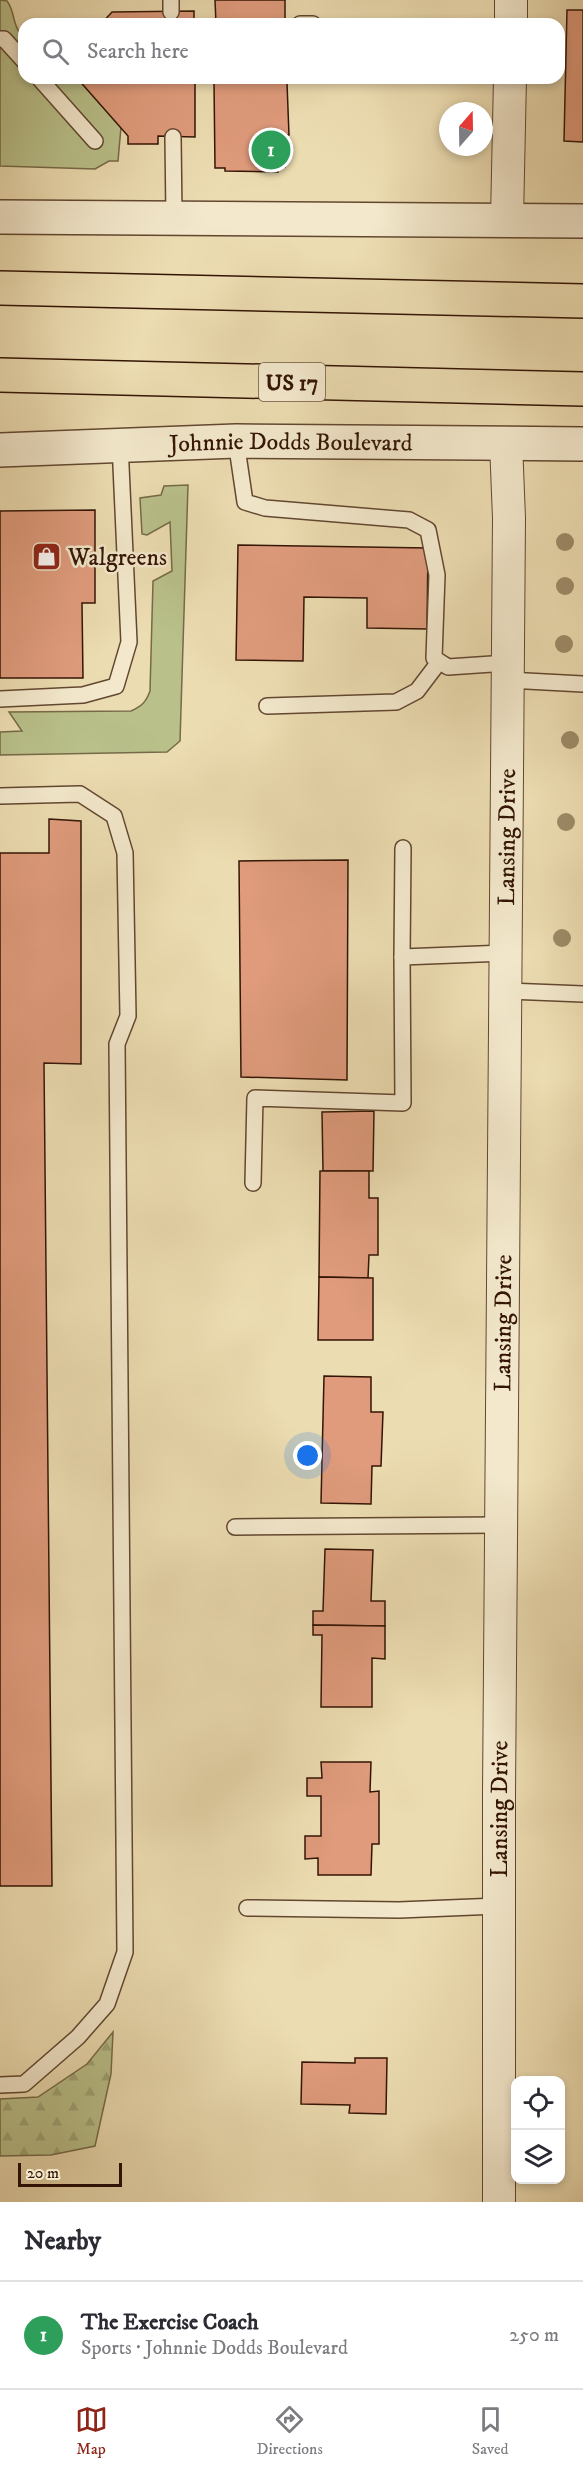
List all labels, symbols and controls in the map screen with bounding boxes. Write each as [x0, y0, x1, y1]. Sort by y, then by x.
search box [18, 18, 565, 84]
icon: search [39, 35, 72, 68]
text: Search here [87, 38, 189, 65]
north arrow [439, 102, 493, 156]
pin: 1 [252, 128, 290, 172]
road number: US 17 [259, 363, 325, 401]
street label: Johnnie Dodds Boulevard [167, 427, 413, 460]
shop icon: Walgreens [31, 541, 63, 573]
place label: Walgreens [67, 543, 167, 573]
street label: Lansing Drive [492, 768, 523, 906]
street label: Lansing Drive [488, 1254, 519, 1392]
your location [293, 1441, 322, 1470]
street label: Lansing Drive [485, 1740, 515, 1878]
map controls [511, 2076, 565, 2184]
button: locate [511, 2076, 565, 2130]
button: layers [511, 2130, 565, 2184]
scale bar [18, 2160, 122, 2188]
text: 20 m [27, 2163, 59, 2183]
text: Nearby [24, 2225, 101, 2258]
text: The Exercise Coach [81, 2309, 258, 2336]
text: 1 [40, 2323, 47, 2348]
text: 250 m [509, 2323, 559, 2348]
text: Sports · Johnnie Dodds Boulevard [81, 2336, 348, 2361]
tab: Map [75, 2403, 108, 2459]
tab: Directions [257, 2403, 323, 2459]
tab: Saved [472, 2403, 509, 2459]

